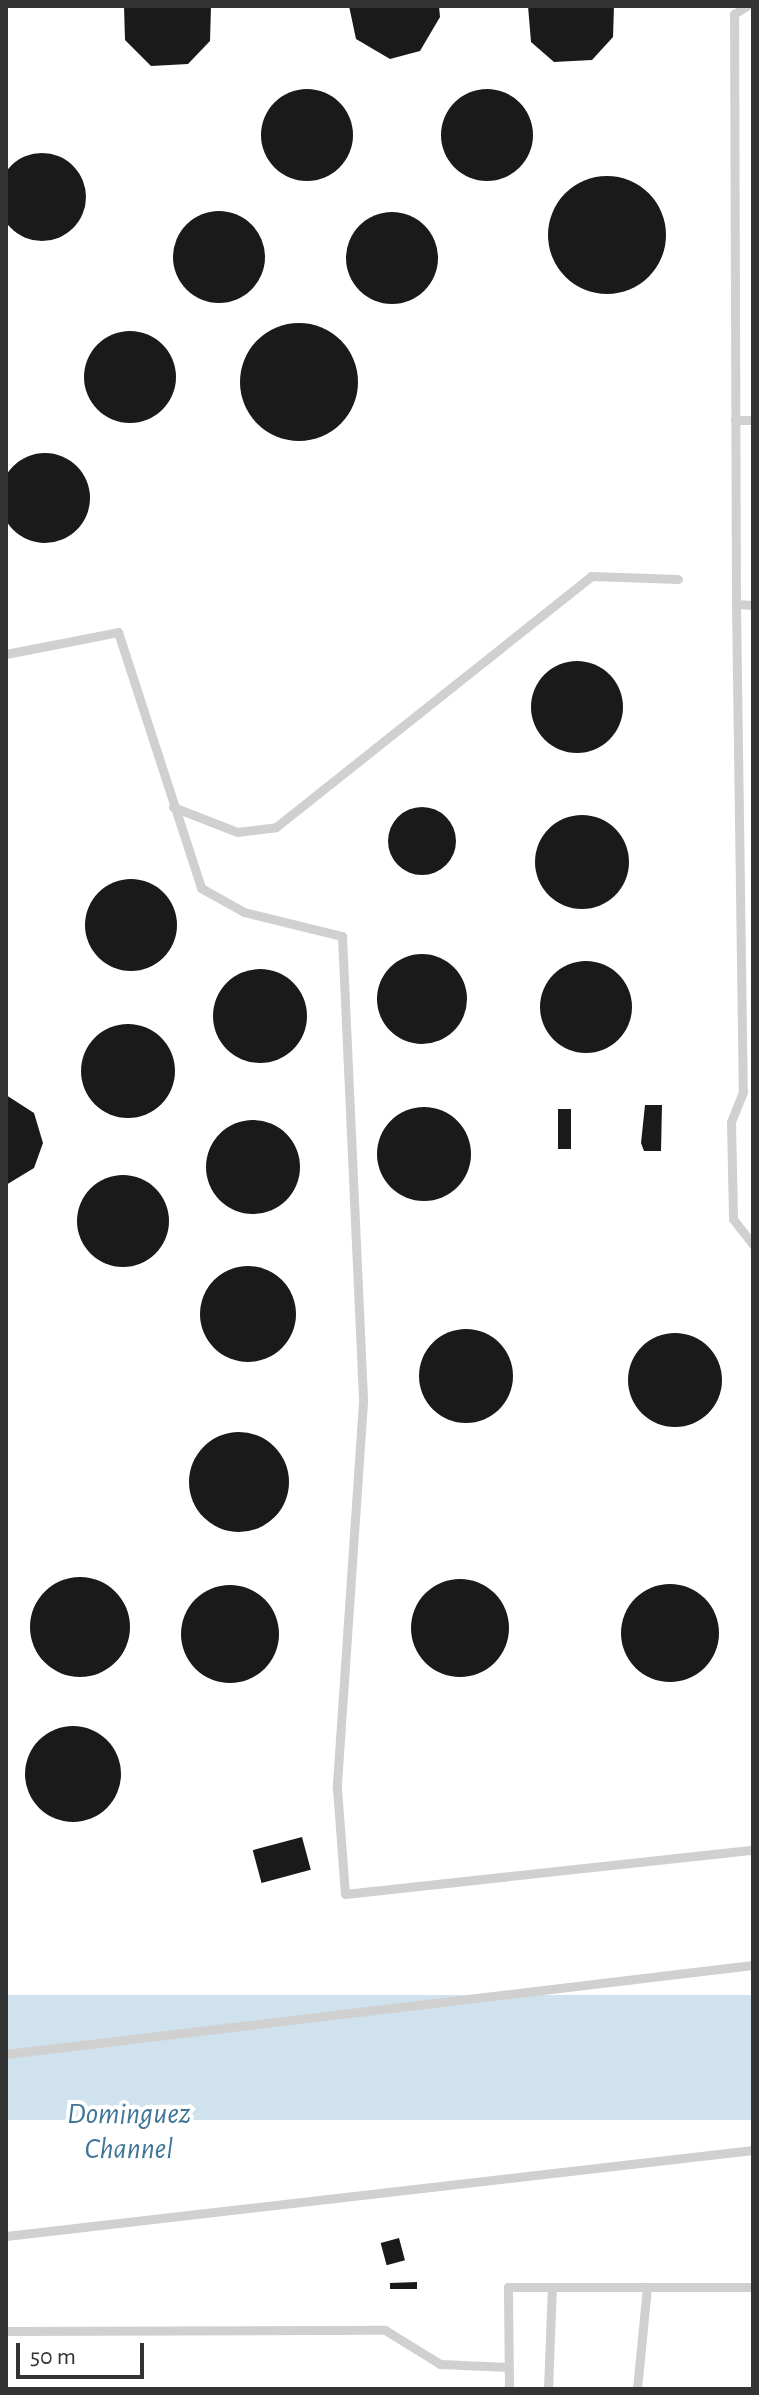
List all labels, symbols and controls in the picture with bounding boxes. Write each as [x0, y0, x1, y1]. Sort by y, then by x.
water label: Dominguez Channel [67, 2096, 191, 2166]
scale bar [20, 2327, 148, 2377]
text: 50 m [30, 2345, 76, 2369]

